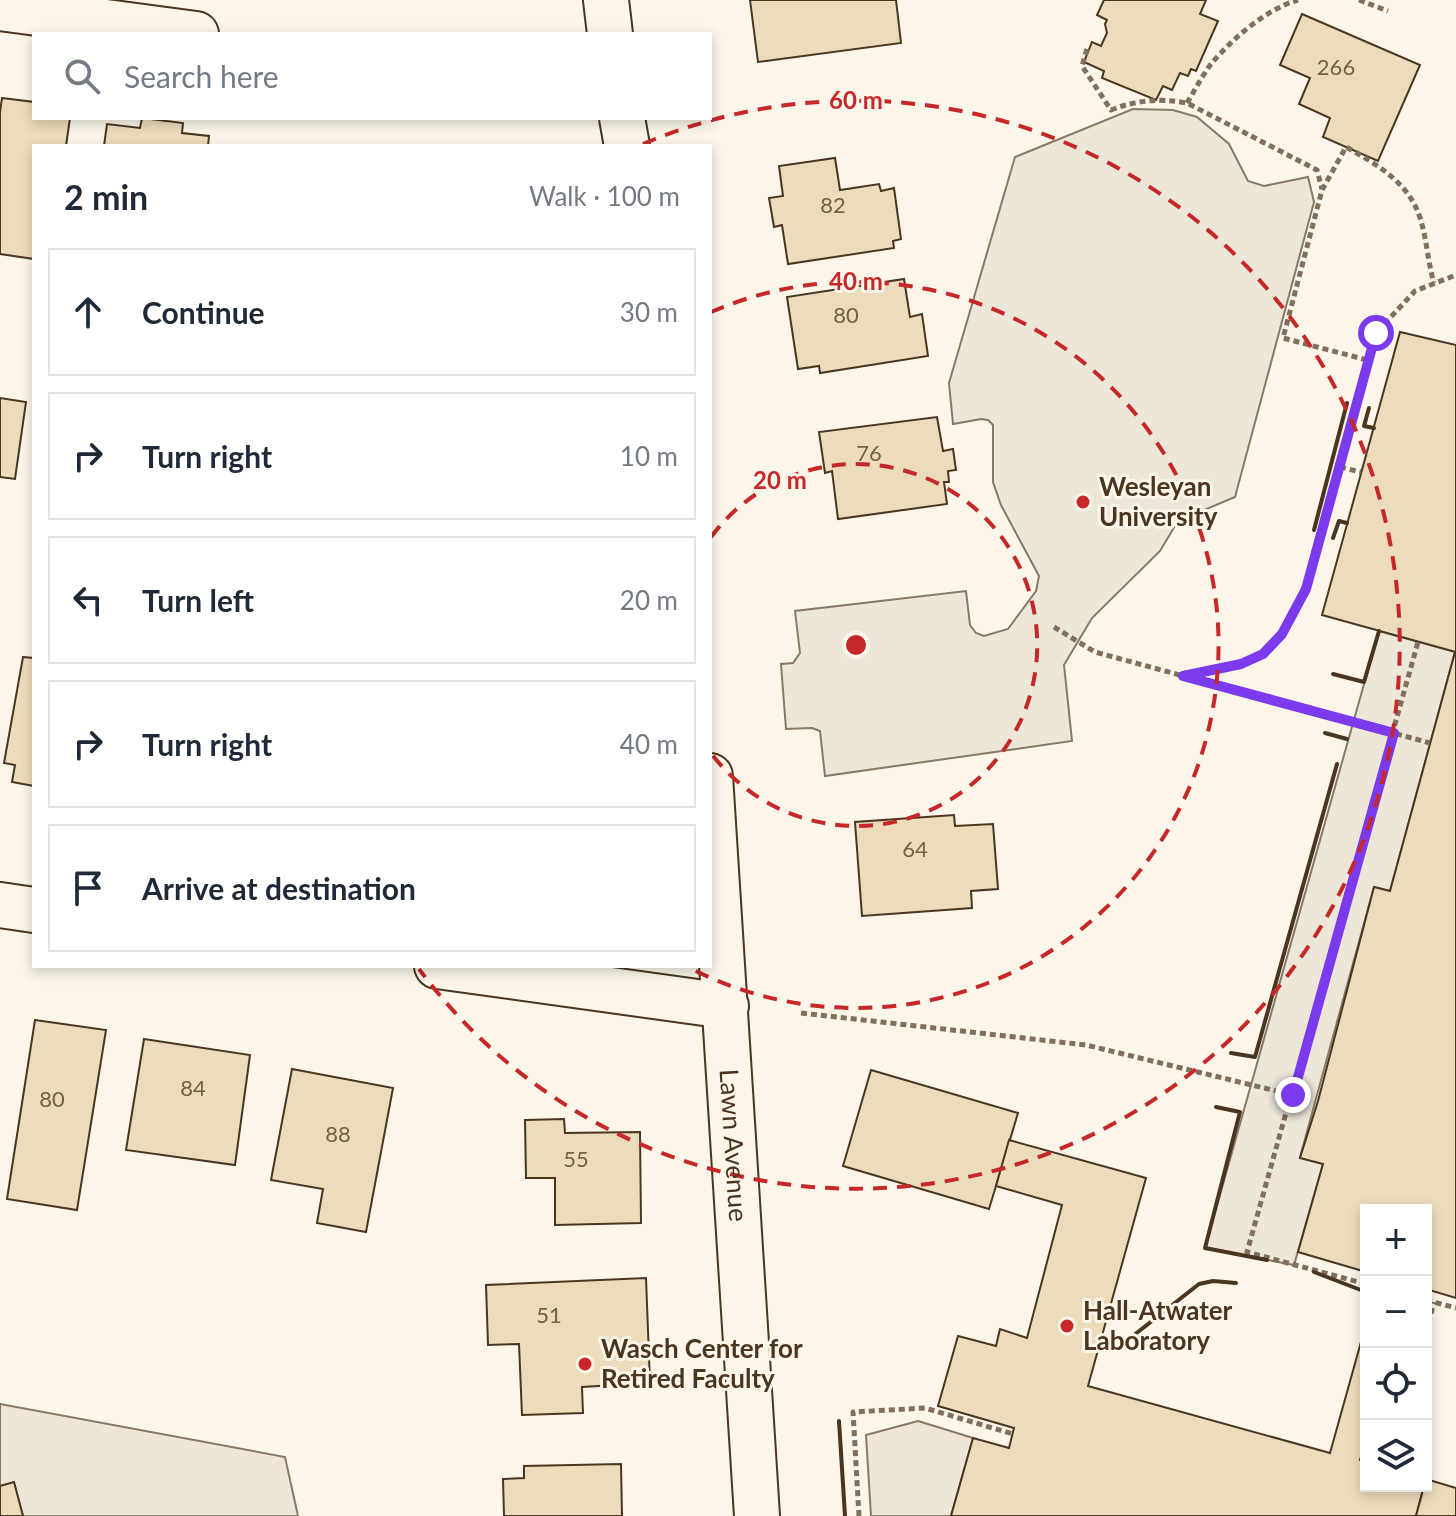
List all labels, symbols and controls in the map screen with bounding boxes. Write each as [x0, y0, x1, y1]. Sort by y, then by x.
search box [32, 32, 712, 120]
house number: 266 [1317, 53, 1355, 80]
icon: search [60, 54, 104, 98]
text: Search here [124, 58, 279, 94]
text: 60 m [829, 85, 883, 114]
text: 2 min [64, 176, 148, 217]
text: Walk · 100 m [529, 180, 680, 212]
house number: 82 [820, 191, 846, 218]
text: 40 m [829, 266, 883, 295]
icon: ahead [66, 290, 110, 334]
text: Continue [142, 294, 265, 330]
text: 30 m [620, 296, 678, 328]
house number: 80 [833, 301, 859, 328]
route start [1358, 315, 1394, 351]
icon: right [66, 434, 110, 478]
text: Turn right [142, 438, 272, 474]
house number: 76 [856, 439, 882, 466]
text: 10 m [620, 440, 678, 472]
text: 20 m [753, 465, 807, 494]
place label: Wesleyan University [1099, 470, 1218, 532]
marker: Wesleyan University [1074, 493, 1092, 511]
icon: left [66, 578, 110, 622]
text: Turn left [142, 582, 254, 618]
text: 20 m [620, 584, 678, 616]
centre of rings [842, 631, 870, 659]
icon: right [66, 722, 110, 766]
text: Turn right [142, 726, 272, 762]
text: 40 m [620, 728, 678, 760]
house number: 64 [902, 835, 928, 862]
icon: arrive [66, 866, 110, 910]
text: Arrive at destination [142, 870, 416, 906]
street label: Lawn Avenue [714, 1068, 755, 1223]
house number: 84 [180, 1074, 206, 1101]
route end [1275, 1077, 1311, 1113]
house number: 80 [39, 1085, 65, 1112]
house number: 88 [325, 1120, 351, 1147]
house number: 55 [563, 1145, 589, 1172]
map controls [1360, 1204, 1432, 1492]
button: + [1360, 1204, 1432, 1276]
button: − [1360, 1276, 1432, 1348]
place label: Hall-Atwater Laboratory [1083, 1294, 1233, 1356]
house number: 51 [536, 1301, 562, 1328]
marker: Hall-Atwater Laboratory [1058, 1317, 1076, 1335]
place label: Wasch Center for Retired Faculty [601, 1332, 803, 1394]
button: locate [1360, 1348, 1432, 1420]
marker: Wasch Center for Retired Faculty [576, 1355, 594, 1373]
button: layers [1360, 1420, 1432, 1492]

